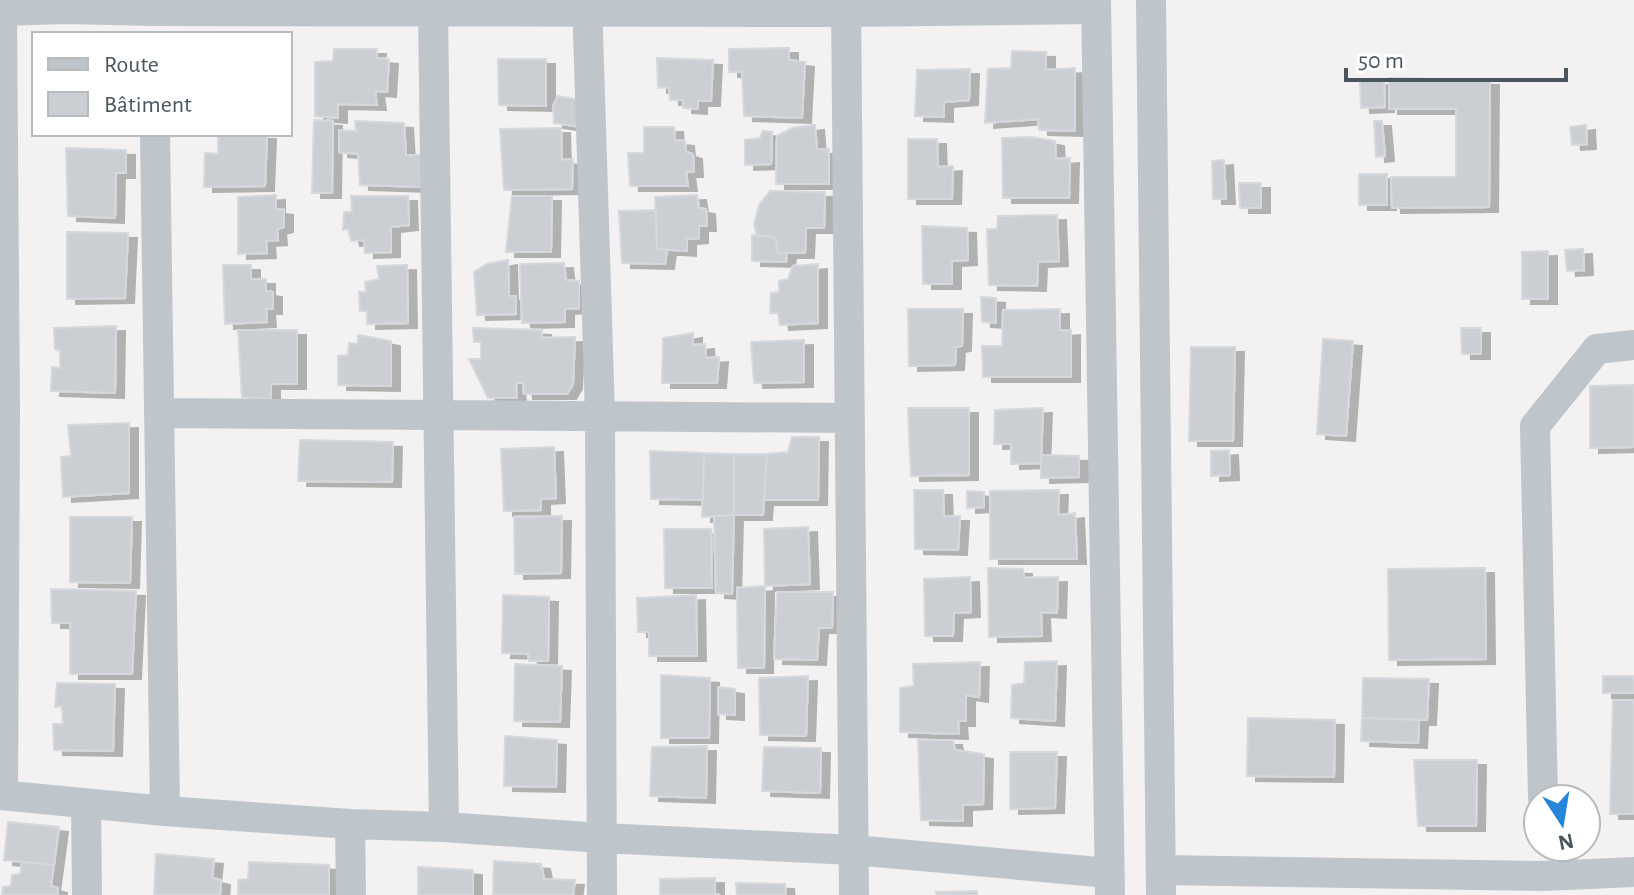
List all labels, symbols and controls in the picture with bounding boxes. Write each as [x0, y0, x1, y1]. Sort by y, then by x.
legend [32, 32, 292, 136]
scale bar [1346, 32, 1566, 82]
text: 50 m [1358, 49, 1404, 73]
text: Route [104, 53, 159, 77]
text: Bâtiment [104, 93, 192, 117]
north arrow [1522, 783, 1602, 863]
text: N [1556, 829, 1576, 854]

